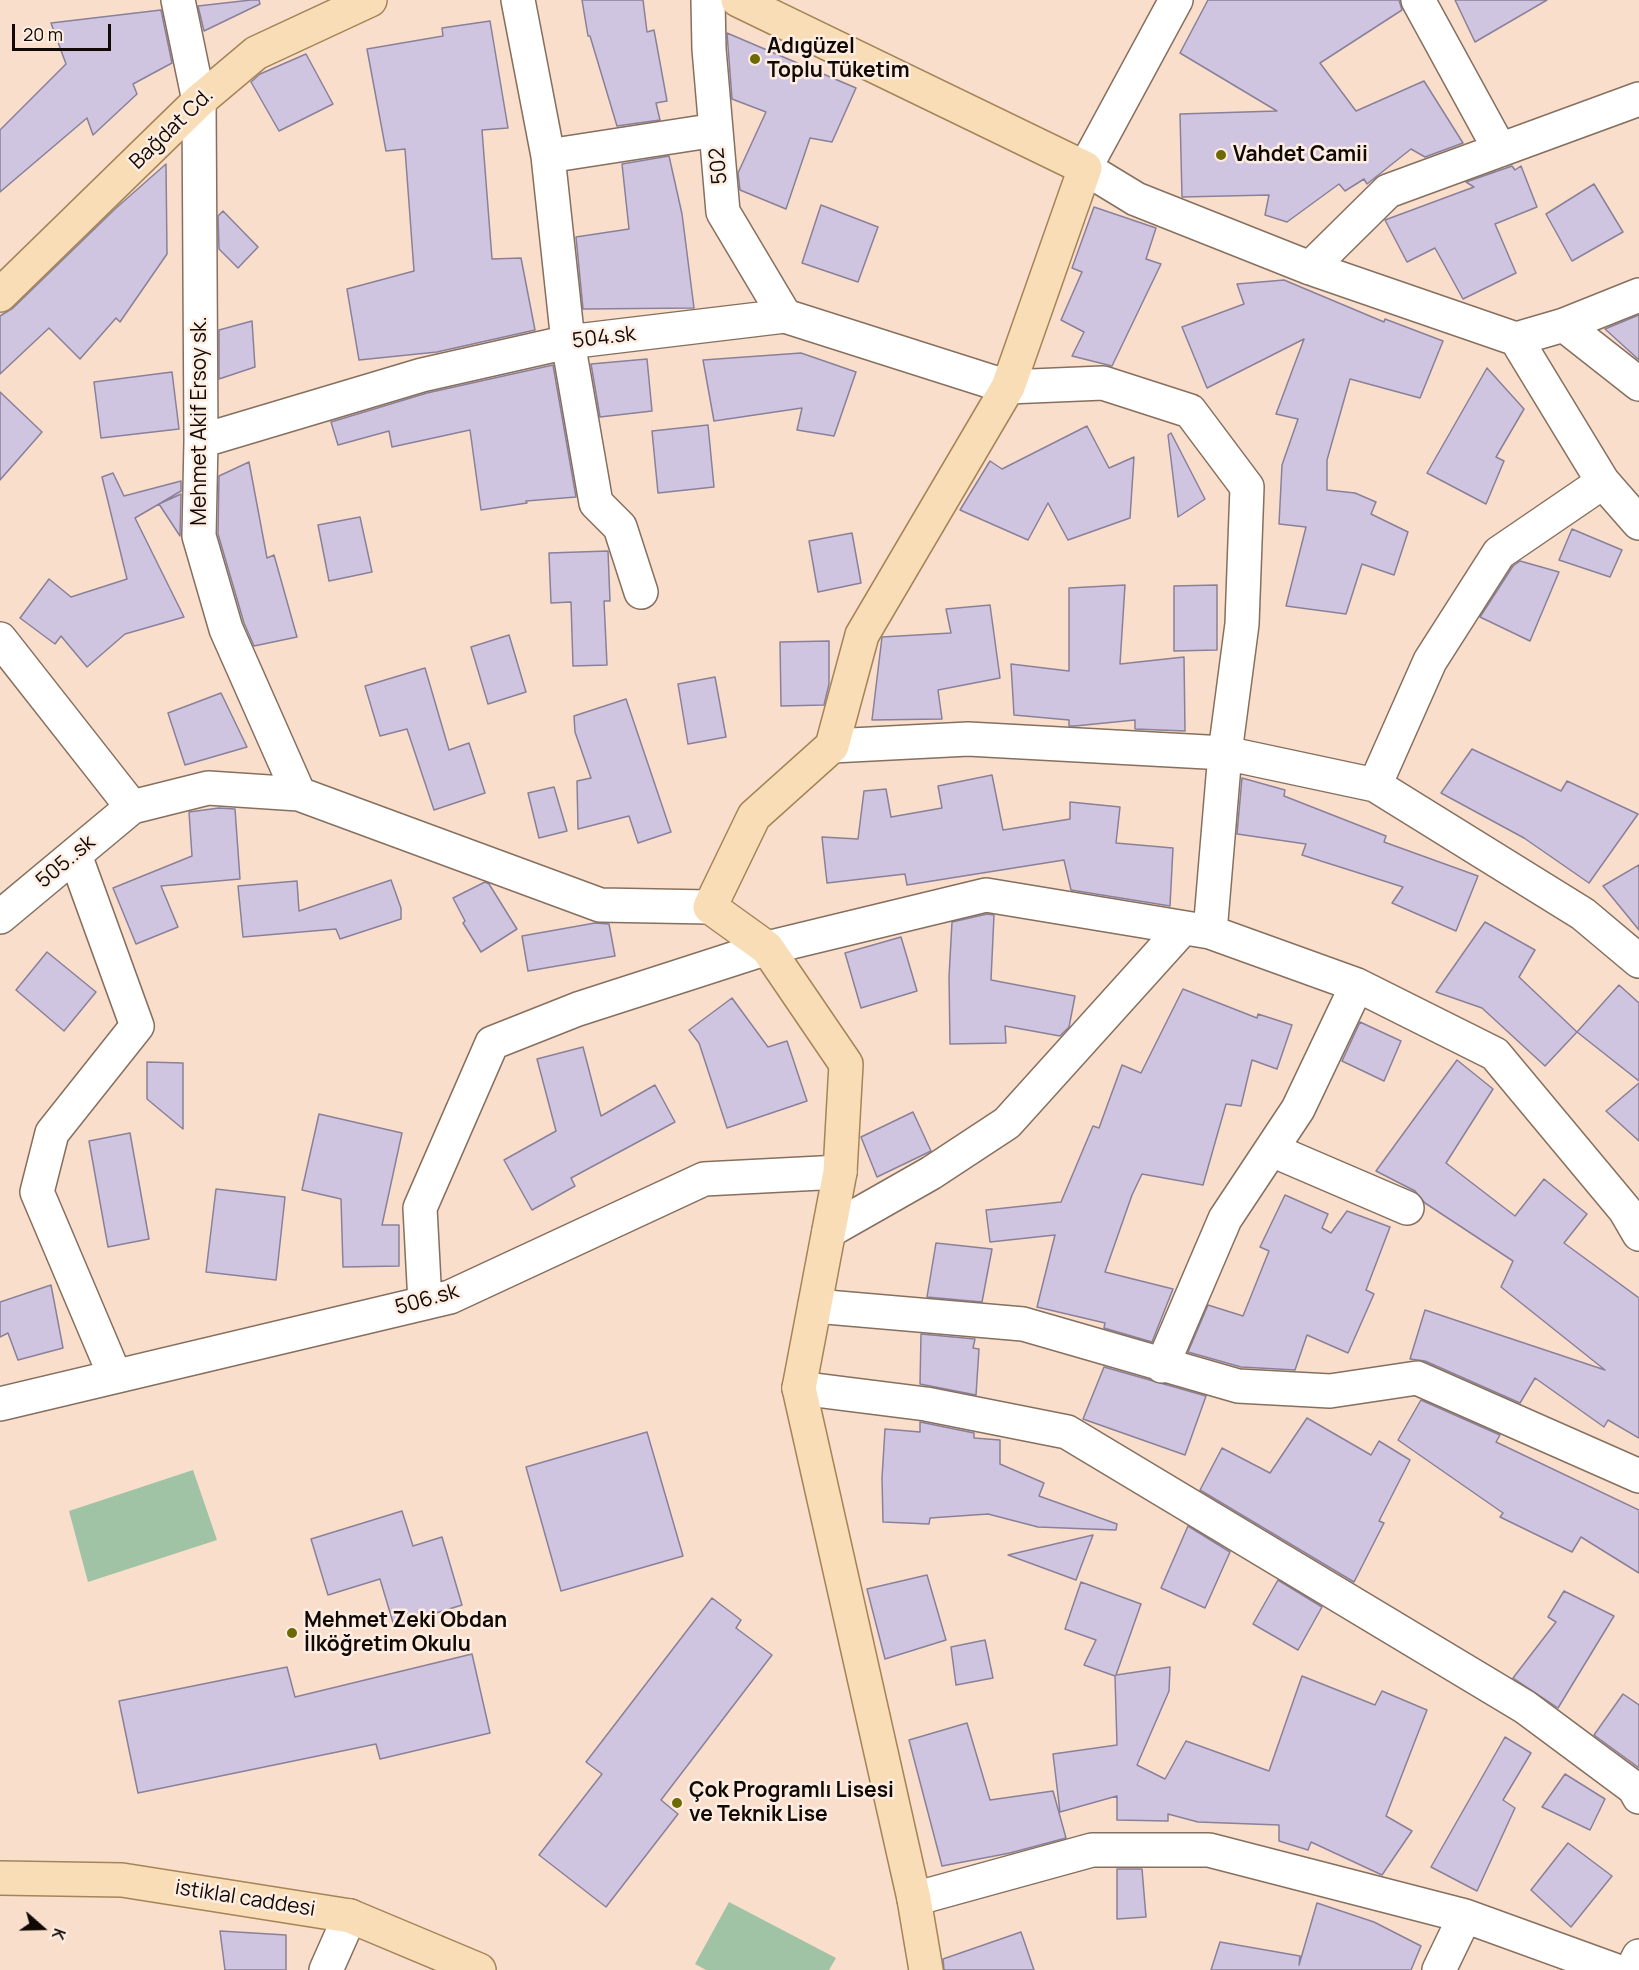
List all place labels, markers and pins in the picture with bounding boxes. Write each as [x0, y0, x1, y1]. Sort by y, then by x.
place label: Adıgüzel Toplu Tüketim [767, 34, 910, 84]
marker: Adıgüzel Toplu Tüketim [748, 52, 762, 66]
place label: Vahdet Camii [1233, 142, 1368, 168]
marker: Vahdet Camii [1214, 148, 1228, 162]
place label: Mehmet Zeki Obdan İlköğretim Okulu [304, 1608, 507, 1658]
marker: Mehmet Zeki Obdan İlköğretim Okulu [285, 1626, 299, 1640]
place label: Çok Programlı Lisesi ve Teknik Lise [689, 1778, 894, 1828]
marker: Çok Programlı Lisesi ve Teknik Lise [670, 1796, 684, 1810]

